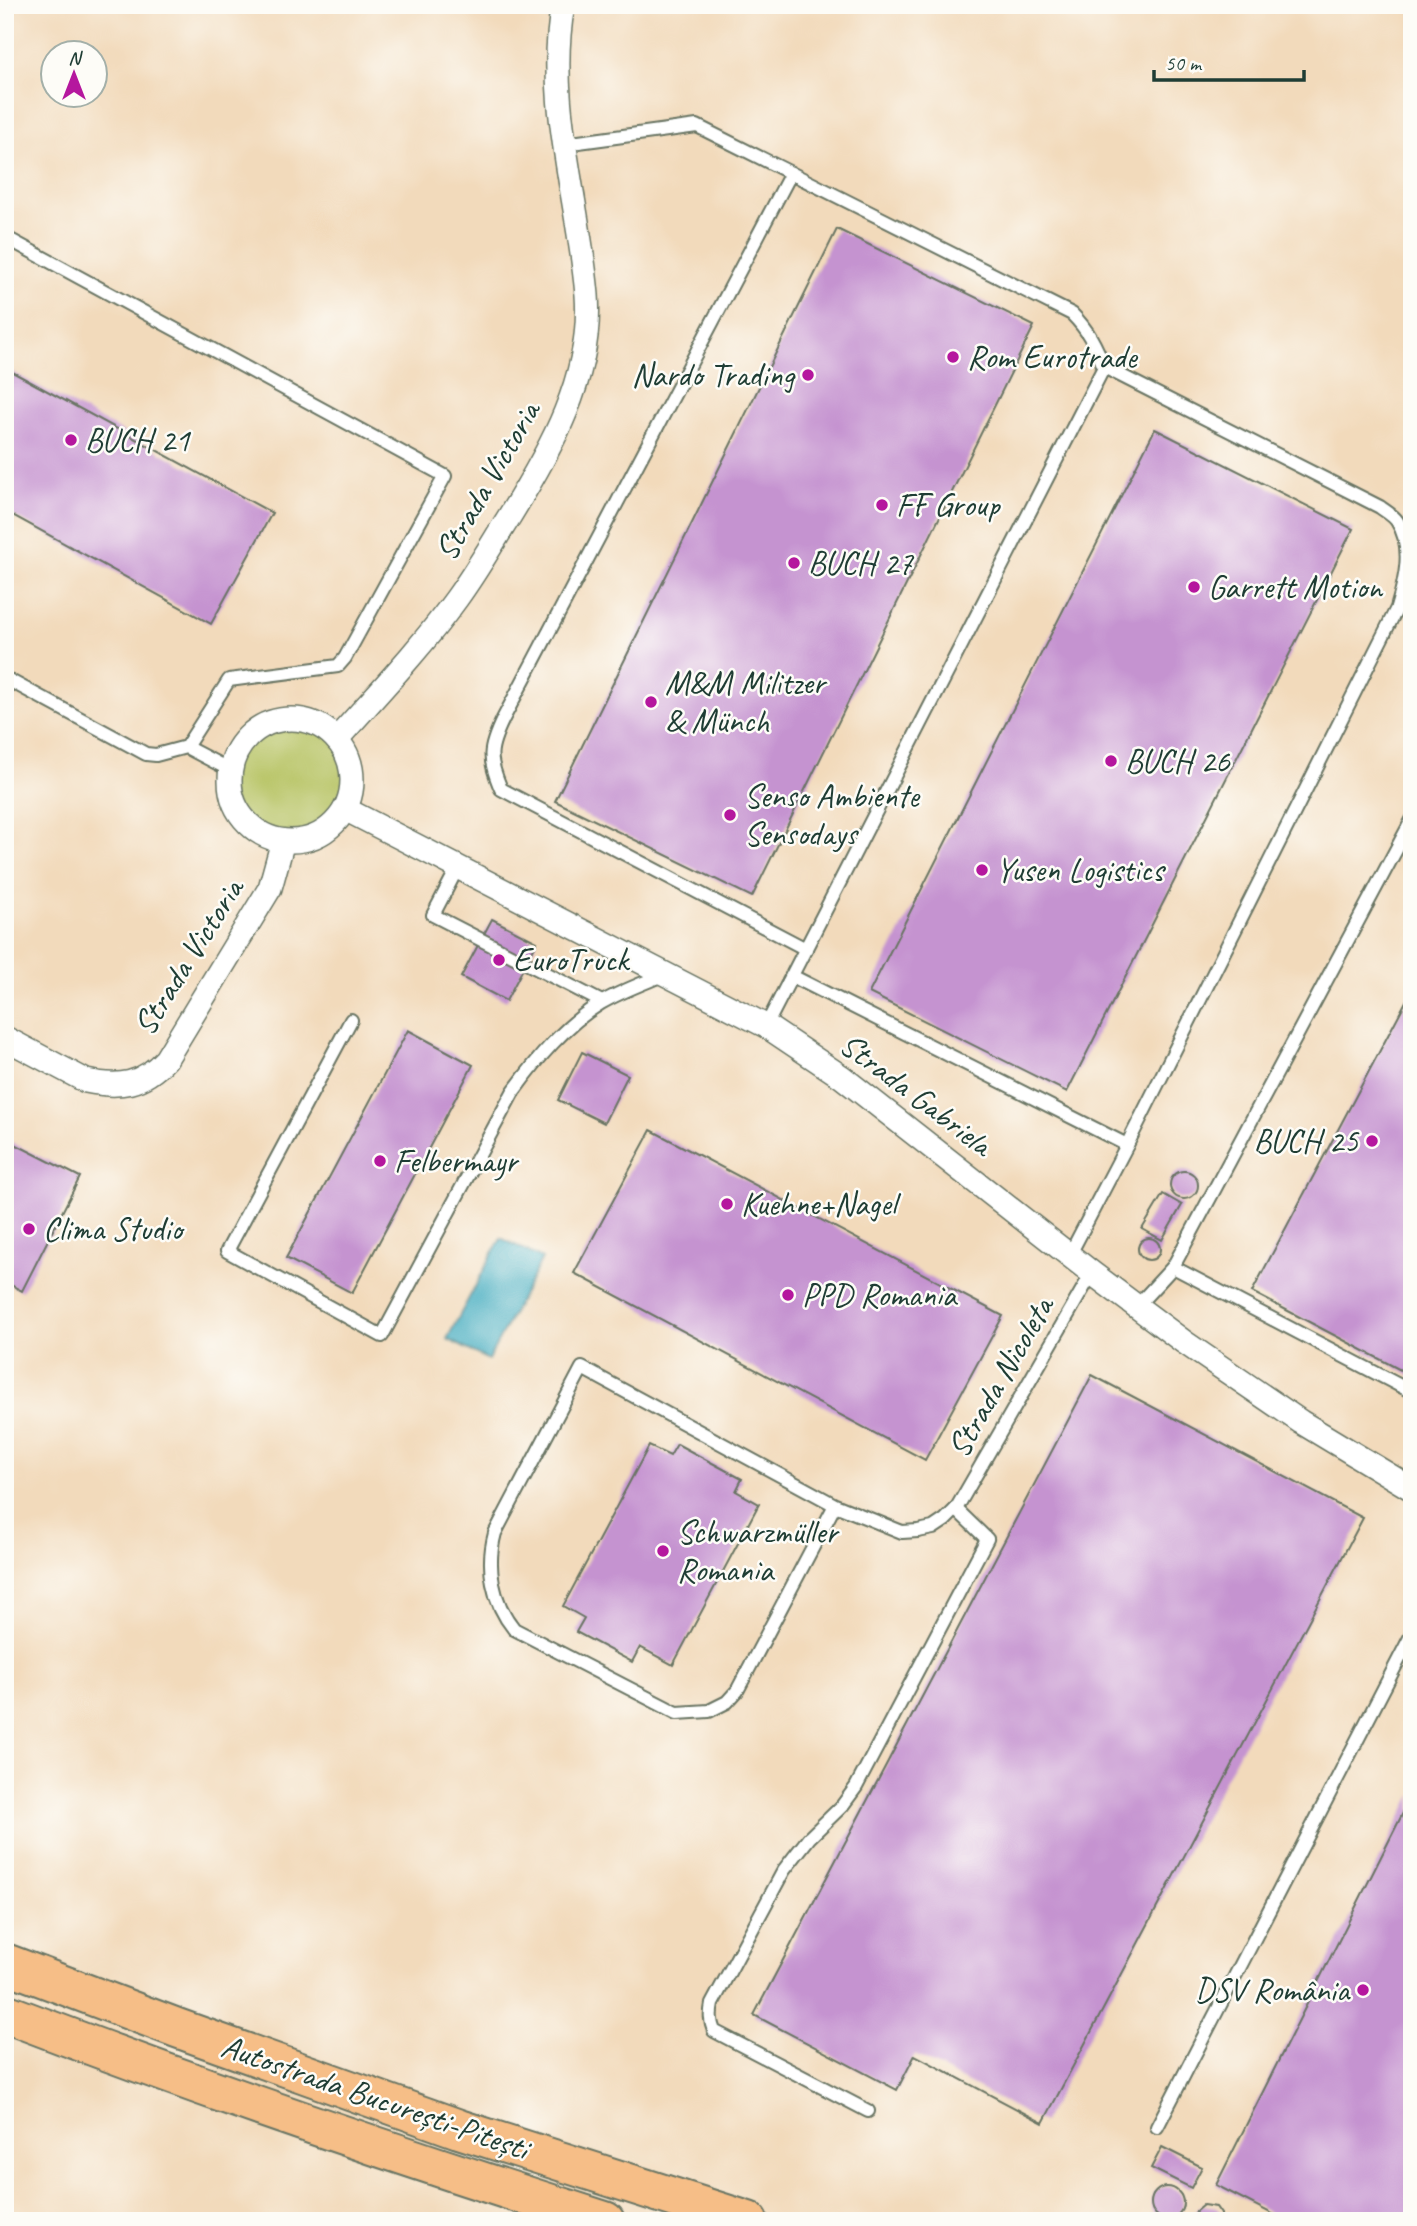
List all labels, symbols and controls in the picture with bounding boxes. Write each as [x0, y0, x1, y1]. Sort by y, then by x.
north arrow [38, 38, 108, 108]
scale bar [1154, 38, 1305, 82]
text: N [68, 46, 83, 70]
text: 50 m [1165, 50, 1203, 76]
place label: Rom Eurotrade [967, 336, 1139, 378]
marker: Rom Eurotrade [945, 349, 961, 365]
place label: Nardo Trading [631, 354, 796, 396]
marker: Nardo Trading [800, 367, 816, 383]
street label: Strada Victoria [425, 392, 550, 568]
place label: BUCH 21 [85, 419, 192, 461]
marker: BUCH 21 [63, 432, 79, 448]
place label: FF Group [896, 484, 1002, 526]
marker: FF Group [874, 497, 890, 513]
place label: BUCH 27 [808, 542, 915, 584]
marker: BUCH 27 [786, 555, 802, 571]
place label: Garrett Motion [1208, 566, 1384, 608]
marker: Garrett Motion [1186, 579, 1202, 595]
place label: M&M Militzer & Münch [665, 662, 828, 742]
marker: M&M Militzer & Münch [643, 694, 659, 710]
place label: BUCH 26 [1125, 740, 1231, 782]
marker: BUCH 26 [1103, 753, 1119, 769]
place label: Senso Ambiente Sensodays [744, 775, 921, 855]
marker: Senso Ambiente Sensodays [722, 807, 738, 823]
place label: Yusen Logistics [996, 849, 1166, 891]
marker: Yusen Logistics [974, 862, 990, 878]
street label: Strada Victoria [123, 869, 254, 1043]
place label: EuroTruck [513, 939, 631, 981]
marker: EuroTruck [491, 952, 507, 968]
street label: Strada Gabriela [832, 1023, 1002, 1166]
place label: BUCH 25 [1253, 1120, 1360, 1162]
marker: BUCH 25 [1364, 1133, 1380, 1149]
place label: Felbermayr [394, 1140, 520, 1182]
marker: Felbermayr [372, 1153, 388, 1169]
place label: Kuehne+Nagel [741, 1183, 902, 1225]
marker: Kuehne+Nagel [719, 1196, 735, 1212]
place label: Clima Studio [43, 1208, 185, 1250]
marker: Clima Studio [21, 1221, 37, 1237]
place label: PPD Romania [802, 1274, 959, 1316]
marker: PPD Romania [780, 1287, 796, 1303]
street label: Strada Nicoleta [937, 1287, 1064, 1465]
place label: Schwarzmüller Romania [677, 1511, 840, 1591]
marker: Schwarzmüller Romania [655, 1543, 671, 1559]
place label: DSV România [1195, 1969, 1351, 2011]
marker: DSV România [1355, 1982, 1371, 1998]
street label: Autostrada București-Pitești [216, 2025, 538, 2170]

